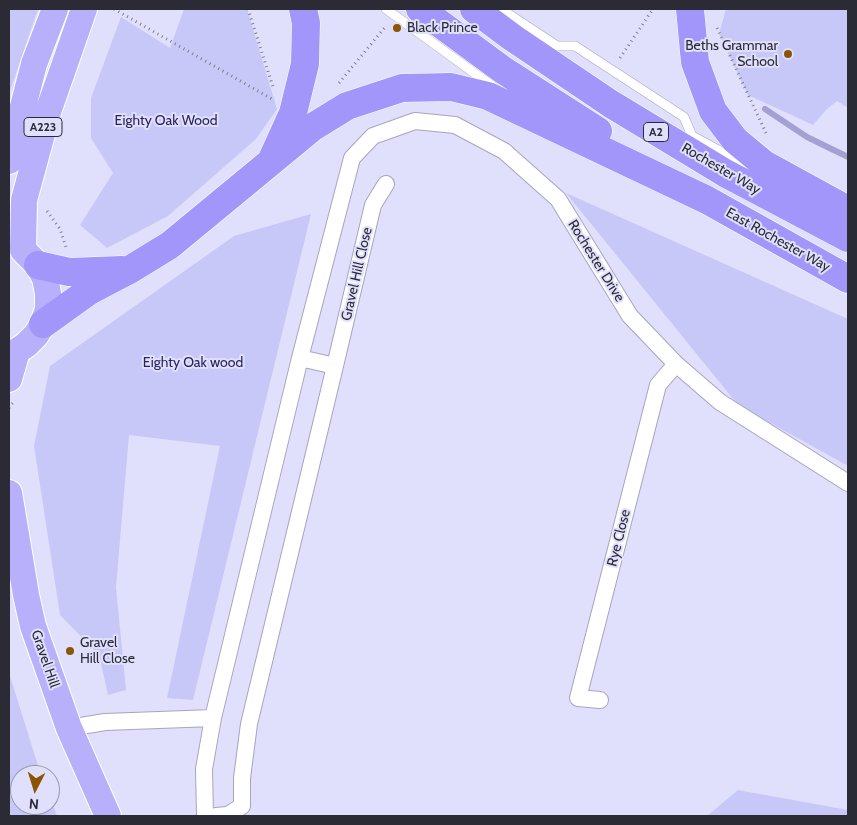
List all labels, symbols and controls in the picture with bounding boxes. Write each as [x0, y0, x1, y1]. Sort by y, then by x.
place label: Black Prince [407, 20, 478, 36]
marker: Black Prince [391, 22, 403, 34]
place label: Beths Grammar School [685, 38, 778, 70]
marker: Beths Grammar School [782, 48, 794, 60]
park label: Eighty Oak Wood [114, 113, 218, 129]
road number: A223 [24, 118, 62, 136]
road number: A2 [644, 122, 668, 142]
street label: Rochester Way [679, 140, 763, 198]
street label: East Rochester Way [723, 204, 833, 276]
street label: Rochester Drive [564, 217, 628, 305]
street label: Gravel Hill Close [338, 226, 376, 322]
park label: Eighty Oak wood [143, 355, 243, 371]
street label: Rye Close [604, 508, 634, 568]
street label: Gravel Hill [27, 628, 63, 690]
place label: Gravel Hill Close [80, 635, 135, 668]
marker: Gravel Hill Close [64, 645, 76, 657]
north arrow [10, 765, 60, 815]
text: N [28, 795, 39, 813]

